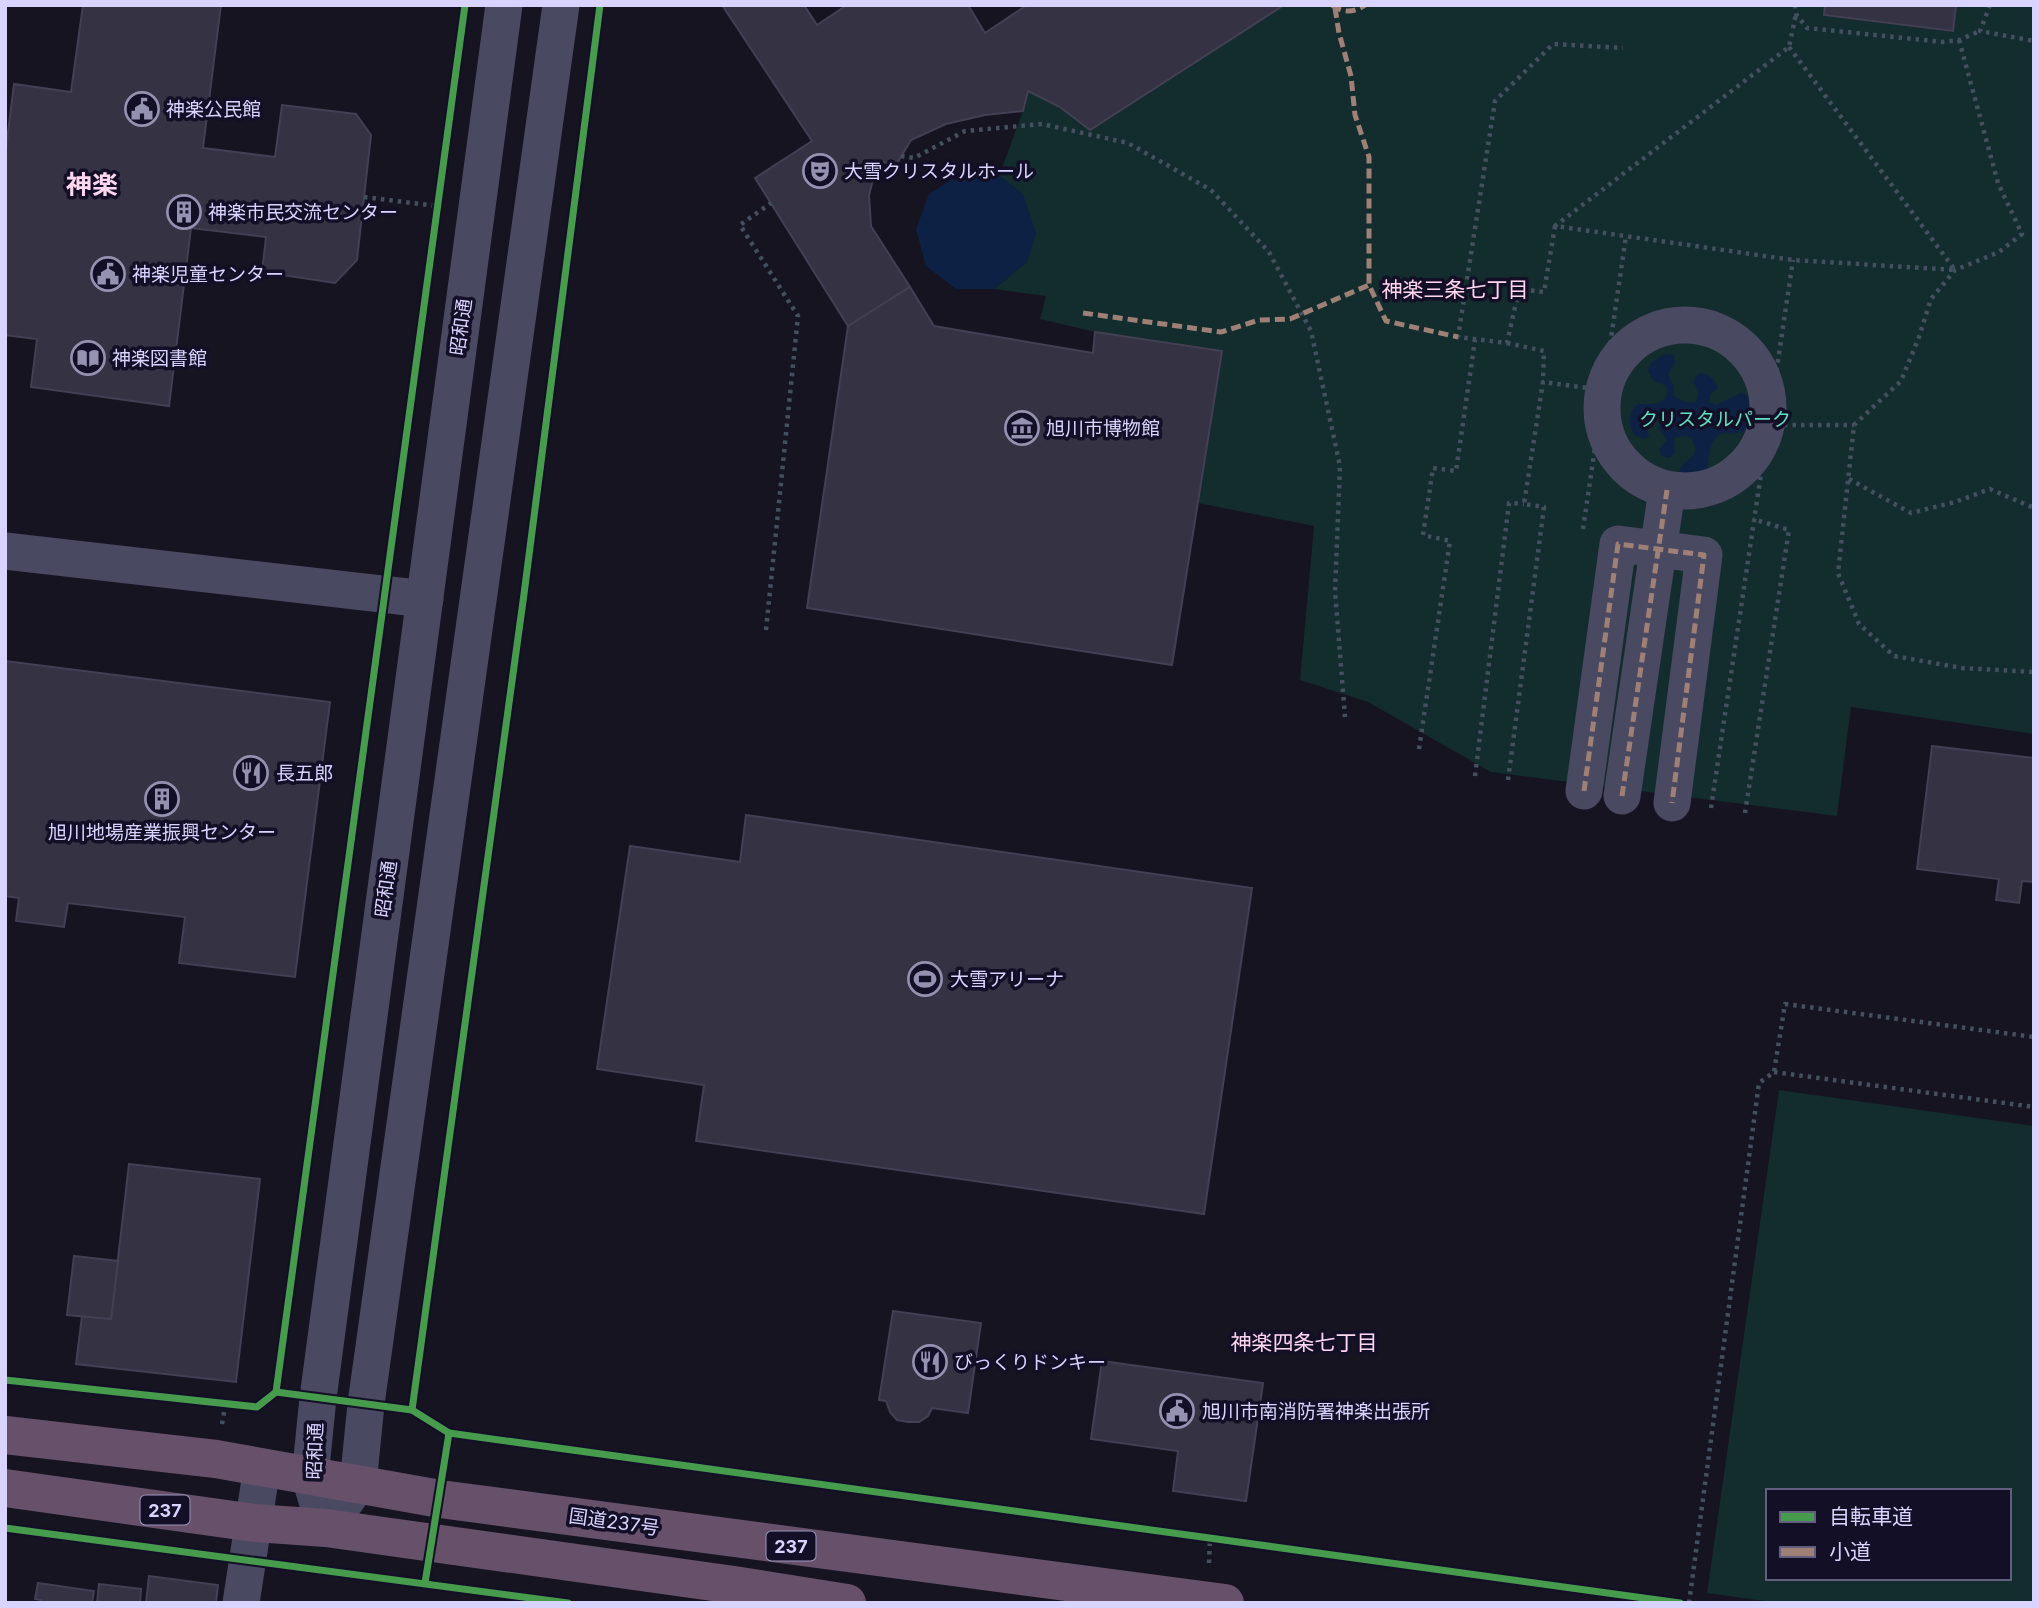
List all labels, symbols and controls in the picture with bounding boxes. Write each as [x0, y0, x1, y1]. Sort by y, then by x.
public building icon: 神楽公民館 [123, 90, 161, 128]
place label: 神楽公民館 [166, 98, 261, 121]
theatre icon: 大雪クリスタルホール [801, 152, 839, 190]
place label: 大雪クリスタルホール [844, 160, 1034, 183]
district label: 神楽 [66, 169, 118, 200]
building icon: 神楽市民交流センター [165, 193, 203, 231]
place label: 神楽市民交流センター [208, 201, 398, 224]
public building icon: 神楽児童センター [89, 255, 127, 293]
place label: 神楽児童センター [132, 263, 284, 286]
district label: 神楽三条七丁目 [1382, 277, 1529, 302]
street label: 昭和通 [446, 297, 476, 357]
library icon: 神楽図書館 [69, 339, 107, 377]
place label: 神楽図書館 [112, 347, 207, 370]
park label: クリスタルパーク [1639, 408, 1791, 431]
museum icon: 旭川市博物館 [1003, 409, 1041, 447]
place label: 旭川市博物館 [1046, 417, 1160, 440]
restaurant icon: 長五郎 [232, 754, 270, 792]
place label: 長五郎 [276, 762, 333, 785]
building icon: 旭川地場産業振興センター [143, 780, 181, 818]
place label: 旭川地場産業振興センター [48, 821, 276, 844]
street label: 昭和通 [371, 859, 401, 919]
sports icon: 大雪アリーナ [906, 960, 944, 998]
place label: 大雪アリーナ [950, 968, 1064, 991]
district label: 神楽四条七丁目 [1231, 1330, 1378, 1355]
restaurant icon: びっくりドンキー [911, 1343, 949, 1381]
place label: びっくりドンキー [954, 1351, 1106, 1374]
public building icon: 旭川市南消防署神楽出張所 [1158, 1392, 1196, 1430]
place label: 旭川市南消防署神楽出張所 [1202, 1400, 1430, 1423]
street label: 昭和通 [303, 1422, 327, 1480]
legend [1766, 1489, 2011, 1580]
road number: 237 [140, 1496, 190, 1525]
street label: 国道237号 [567, 1504, 661, 1540]
text: 自転車道 [1829, 1504, 1913, 1529]
road number: 237 [766, 1532, 816, 1560]
text: 小道 [1829, 1539, 1871, 1564]

